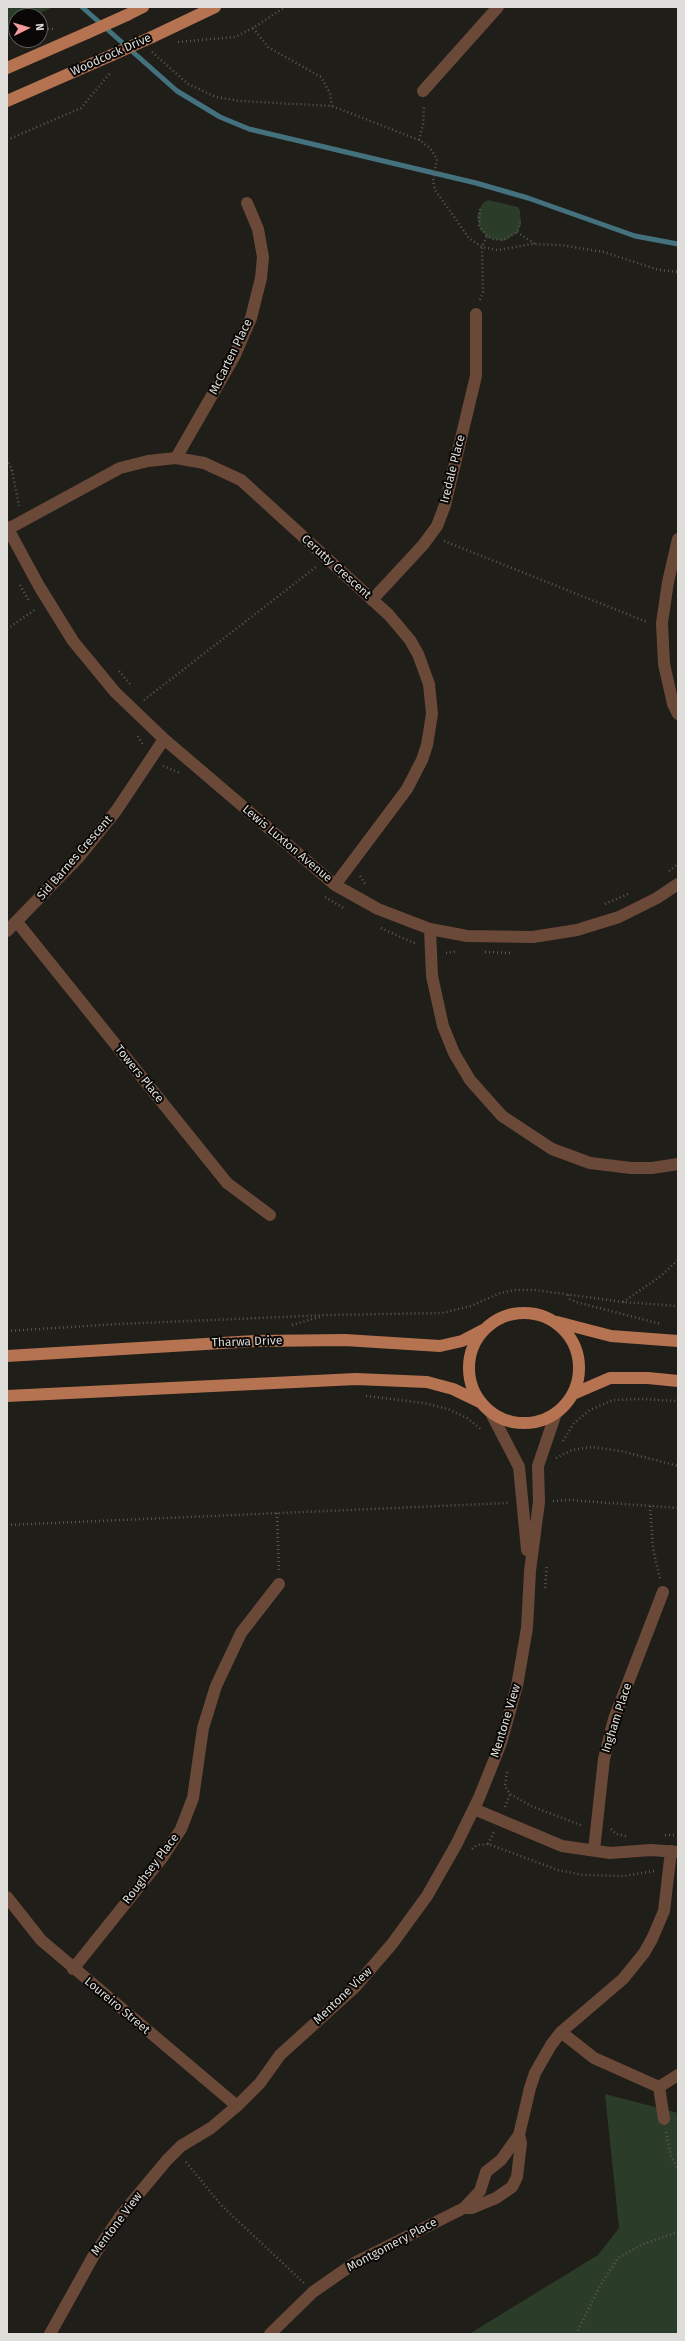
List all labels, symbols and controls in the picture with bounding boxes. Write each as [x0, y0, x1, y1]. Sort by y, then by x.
north arrow [8, 8, 48, 48]
text: N [33, 23, 46, 31]
street label: Woodcock Drive [68, 31, 154, 79]
street label: McCarten Place [206, 317, 256, 397]
street label: Iredale Place [438, 433, 468, 505]
street label: Cerutty Crescent [298, 532, 374, 602]
street label: Lewis Luxton Avenue [239, 802, 335, 886]
street label: Sid Barnes Crescent [34, 813, 116, 903]
street label: Towers Place [111, 1042, 167, 1106]
street label: Tharwa Drive [211, 1334, 283, 1350]
street label: Ingham Place [599, 1681, 635, 1755]
street label: Mentone View [488, 1683, 524, 1759]
street label: Roughsey Place [120, 1831, 182, 1907]
street label: Mentone View [311, 1964, 375, 2028]
street label: Loureiro Street [81, 1974, 153, 2038]
street label: Mentone View [88, 2189, 146, 2259]
street label: Montgomery Place [344, 2215, 440, 2275]

